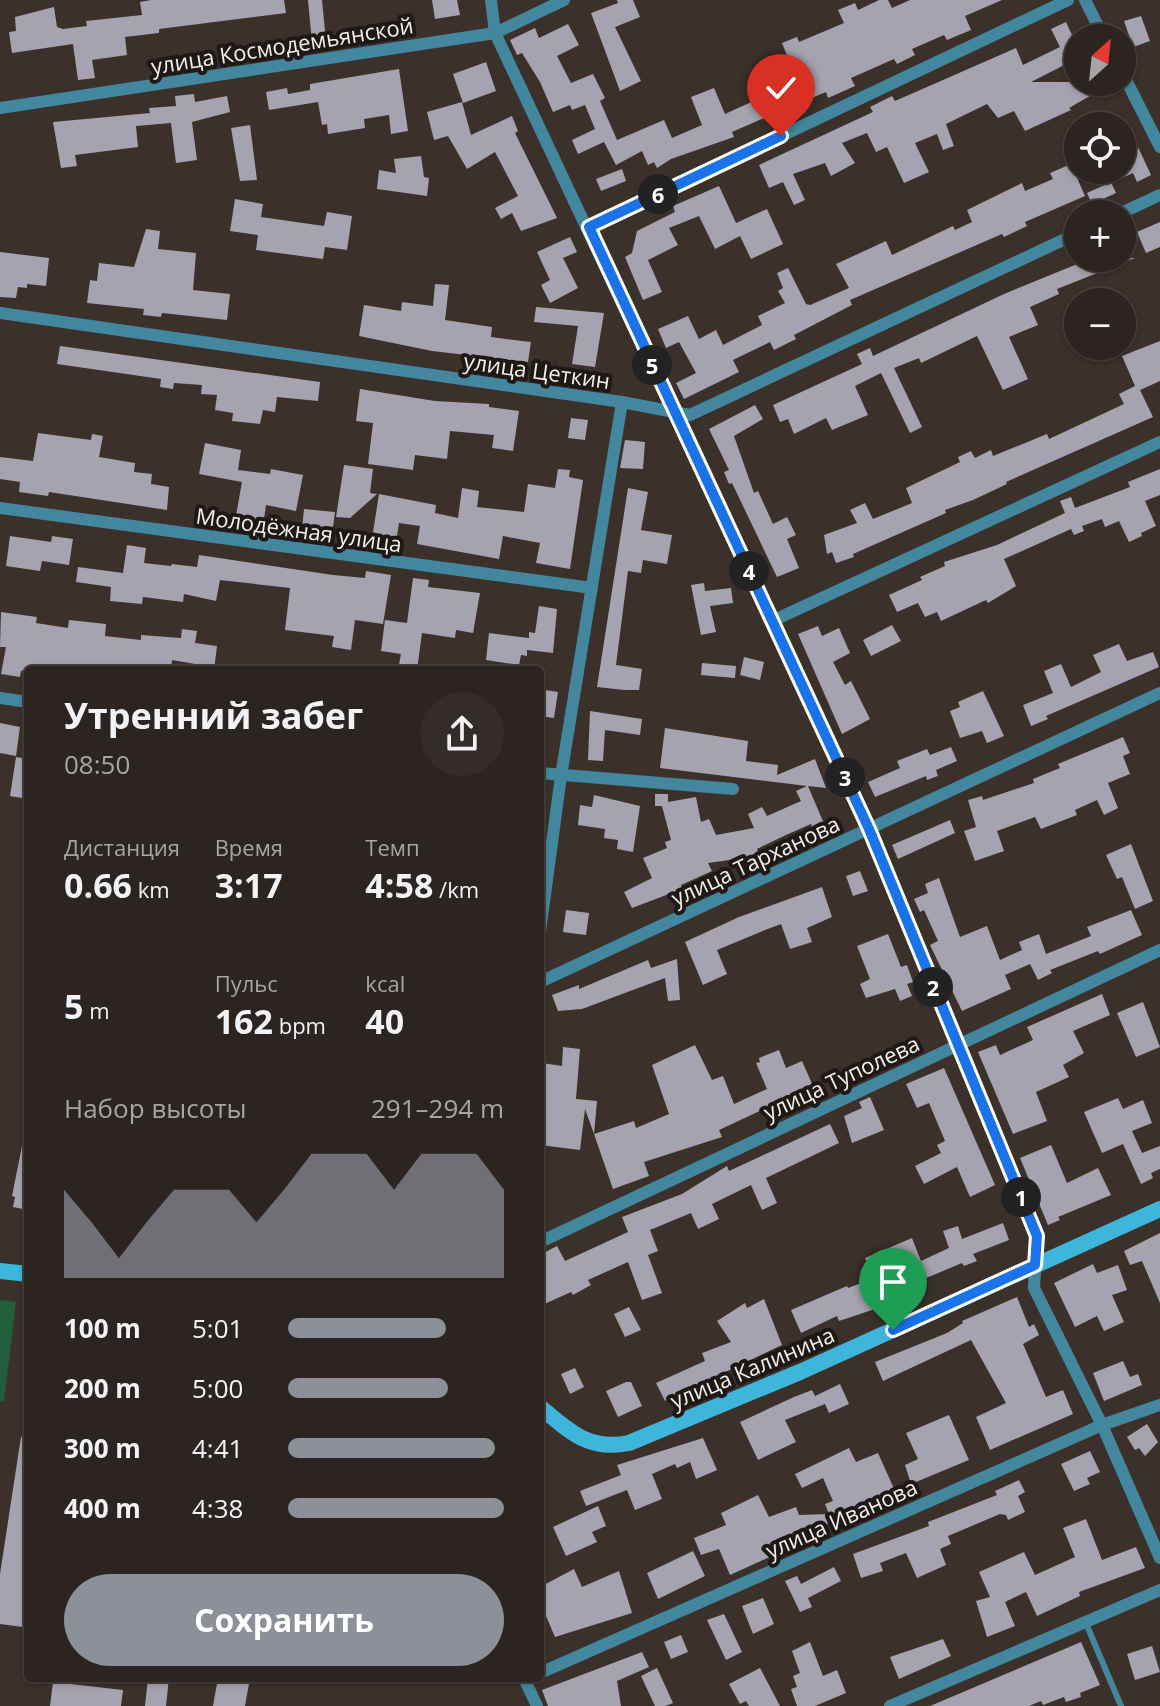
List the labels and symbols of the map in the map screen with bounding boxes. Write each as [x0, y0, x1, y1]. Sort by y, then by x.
street label: улица Космодемьянской [149, 9, 415, 81]
north arrow [1064, 24, 1136, 96]
pin [747, 54, 815, 136]
pin: 6 [638, 174, 678, 214]
street label: улица Цеткин [462, 345, 612, 395]
pin: 5 [632, 345, 672, 385]
street label: Молодёжная улица [194, 500, 404, 558]
pin: 4 [729, 551, 769, 591]
pin: 3 [825, 757, 865, 797]
street label: улица Тарханова [666, 808, 844, 912]
pin: 2 [913, 967, 953, 1007]
street label: улица Туполева [758, 1028, 924, 1126]
pin: 1 [1001, 1177, 1041, 1217]
pin [859, 1248, 927, 1330]
street label: улица Калинина [665, 1319, 839, 1415]
street label: улица Иванова [760, 1471, 922, 1565]

